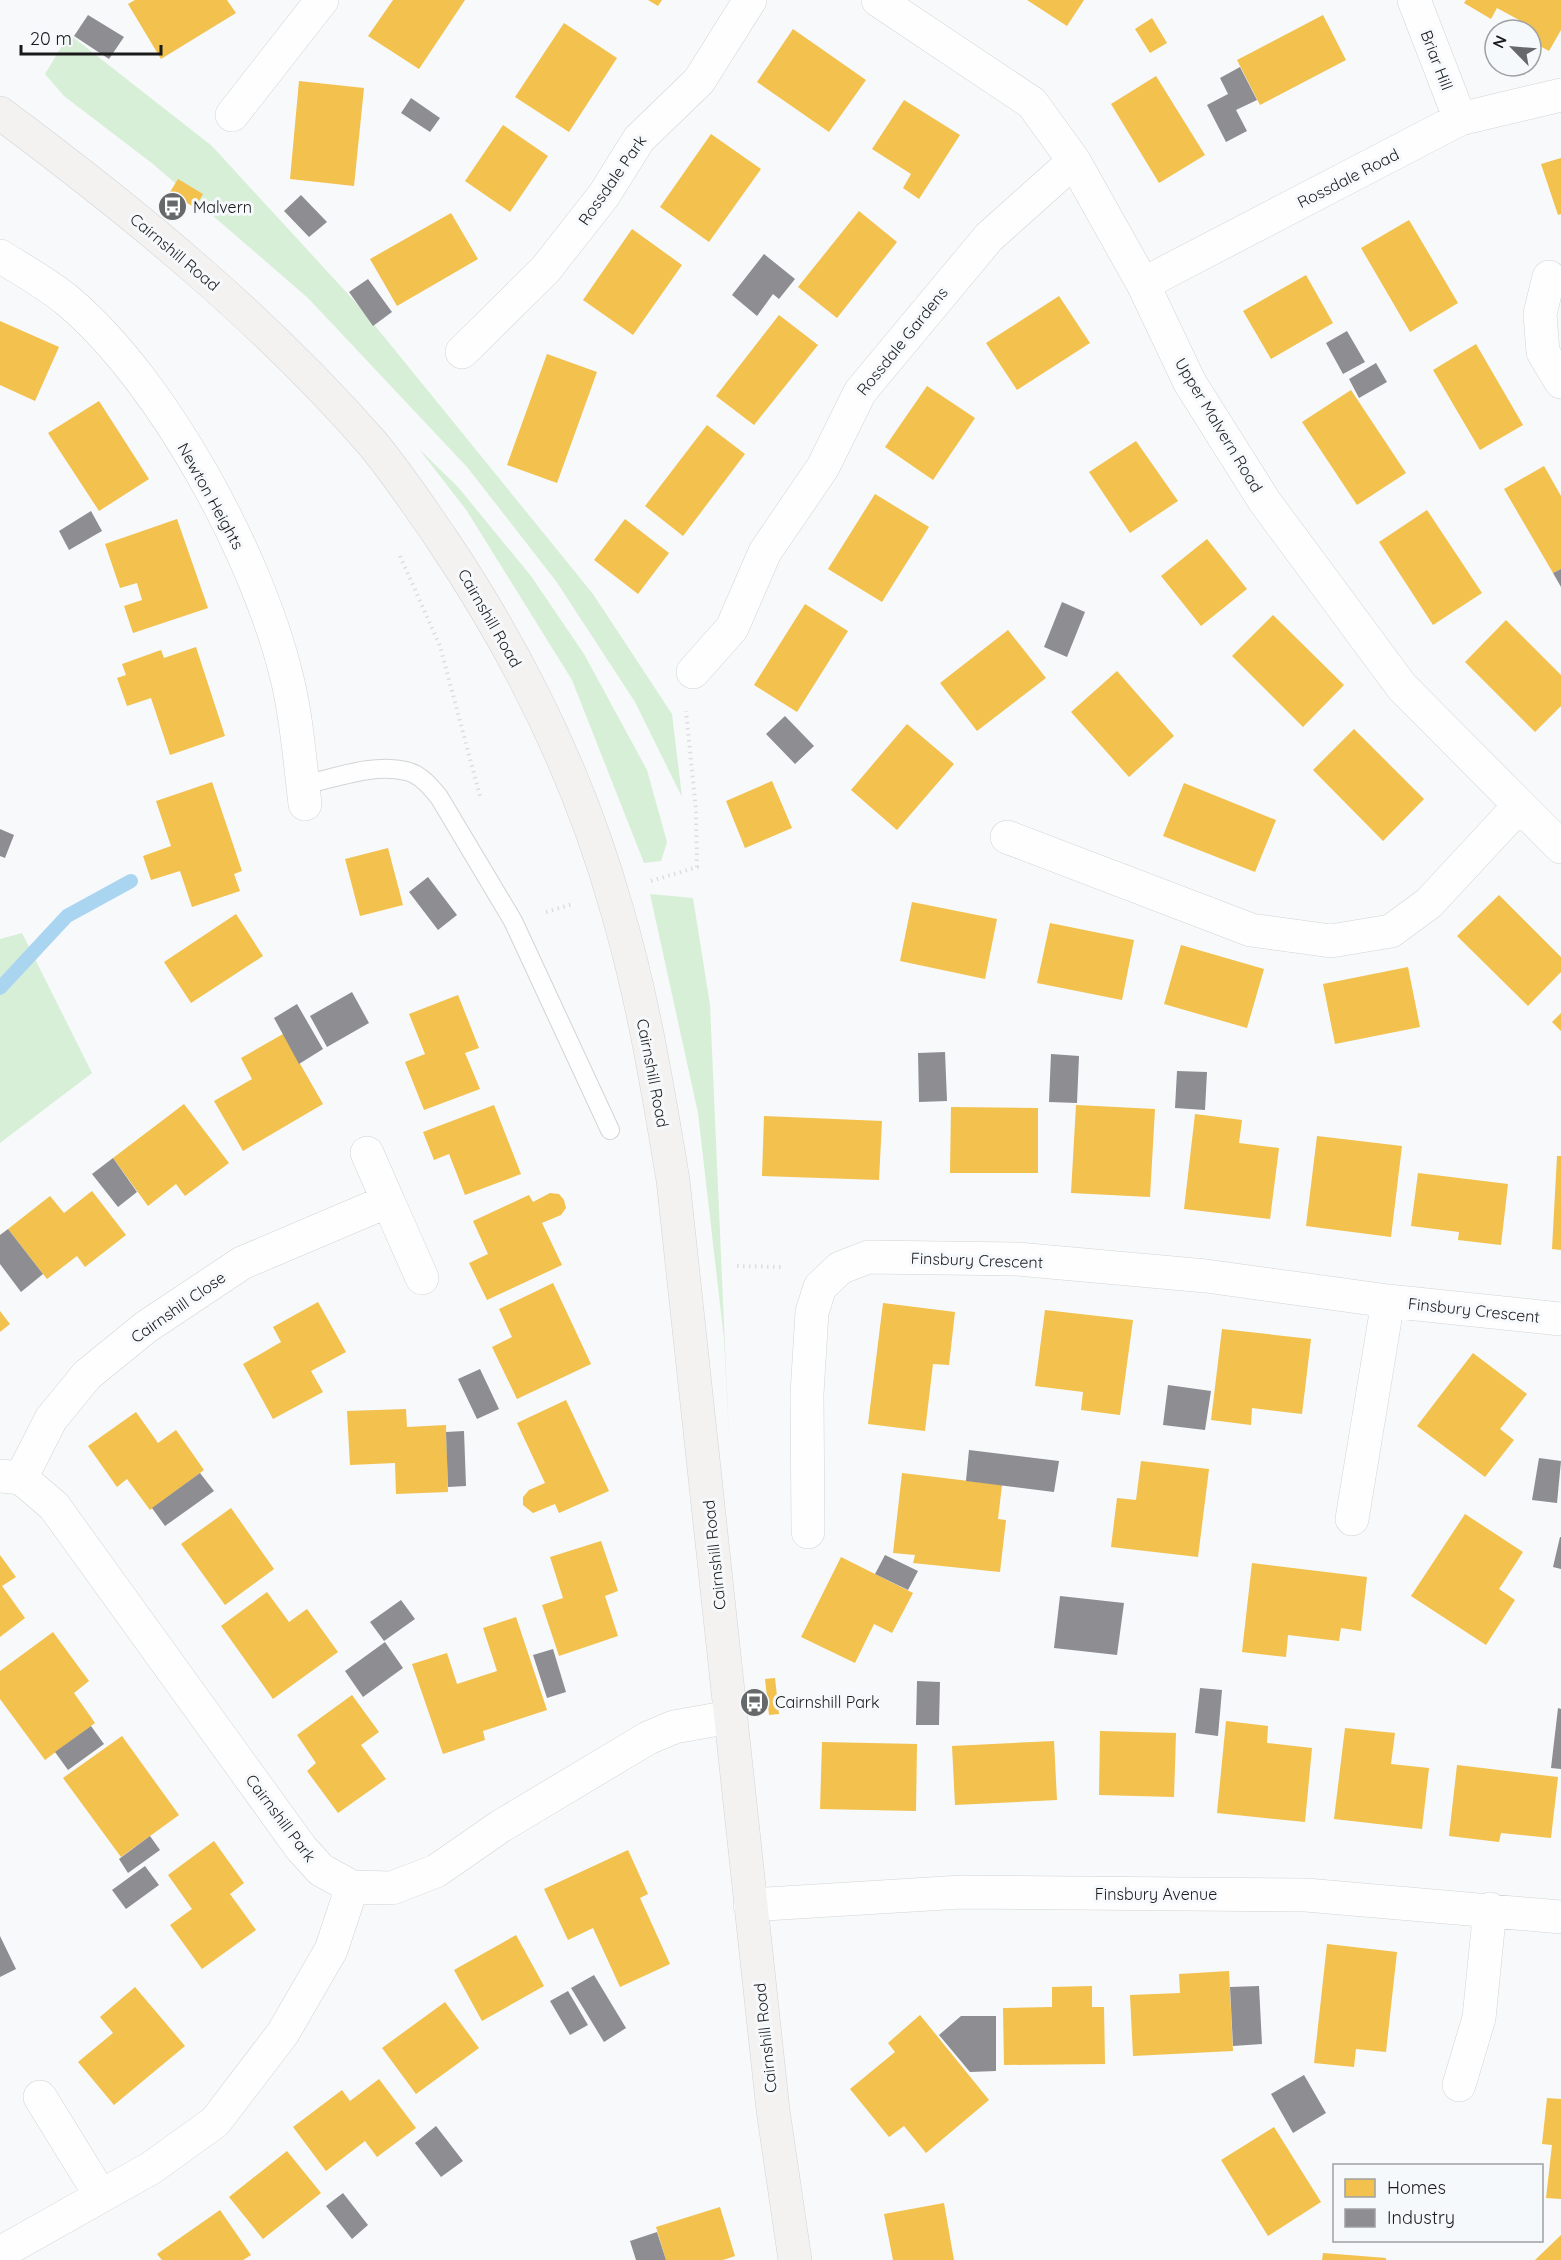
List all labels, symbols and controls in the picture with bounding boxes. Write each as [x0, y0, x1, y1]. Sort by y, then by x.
scale bar [21, 18, 160, 56]
north arrow [1483, 18, 1543, 78]
text: 20 m [30, 27, 72, 50]
street label: Briar Hill [1416, 27, 1458, 93]
text: N [1488, 32, 1511, 51]
street label: Rossdale Park [574, 131, 650, 229]
street label: Rossdale Road [1294, 144, 1402, 212]
bus stop icon: Malvern [156, 191, 188, 223]
place label: Malvern [193, 197, 252, 217]
street label: Cairnshill Road [126, 209, 224, 295]
street label: Rossdale Gardens [852, 283, 952, 399]
street label: Upper Malvern Road [1171, 354, 1267, 496]
street label: Newton Heights [174, 439, 248, 553]
street label: Cairnshill Road [454, 565, 526, 671]
street label: Cairnshill Road [633, 1017, 673, 1129]
street label: Finsbury Crescent [910, 1248, 1044, 1272]
street label: Cairnshill Close [127, 1267, 229, 1347]
street label: Finsbury Crescent [1407, 1293, 1541, 1327]
street label: Cairnshill Road [698, 1499, 730, 1611]
bus stop icon: Cairnshill Park [738, 1686, 770, 1718]
place label: Cairnshill Park [775, 1692, 880, 1712]
street label: Cairnshill Park [242, 1770, 320, 1866]
street label: Finsbury Avenue [1095, 1884, 1217, 1904]
street label: Cairnshill Road [749, 1982, 781, 2094]
legend [1333, 2164, 1543, 2242]
text: Homes [1387, 2176, 1446, 2199]
text: Industry [1387, 2206, 1455, 2229]

